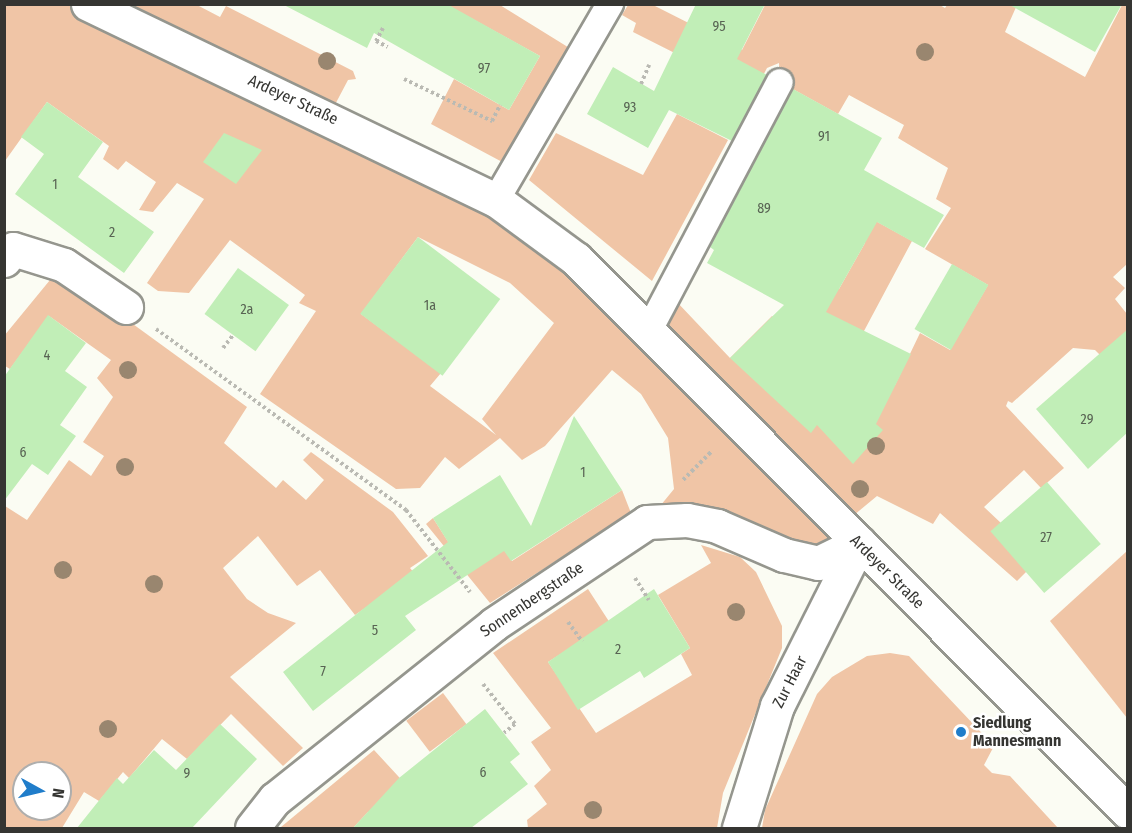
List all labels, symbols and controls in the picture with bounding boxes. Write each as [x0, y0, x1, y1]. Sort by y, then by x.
house number: 95 [712, 19, 726, 35]
house number: 97 [478, 61, 490, 77]
street label: Ardeyer Straße [245, 71, 341, 129]
house number: 93 [624, 100, 636, 116]
house number: 91 [818, 129, 830, 145]
house number: 1 [52, 177, 58, 193]
house number: 89 [757, 201, 771, 217]
house number: 2 [109, 225, 115, 241]
house number: 1a [424, 298, 436, 314]
house number: 2a [241, 302, 253, 318]
house number: 4 [44, 348, 50, 364]
house number: 29 [1081, 412, 1093, 428]
house number: 6 [20, 445, 26, 461]
house number: 1 [580, 465, 586, 481]
house number: 27 [1040, 530, 1052, 546]
street label: Ardeyer Straße [846, 531, 928, 613]
street label: Sonnenbergstraße [477, 558, 587, 642]
house number: 5 [372, 623, 378, 639]
house number: 2 [615, 642, 621, 658]
street label: Zur Haar [769, 653, 811, 711]
house number: 7 [320, 664, 326, 680]
place label: Siedlung Mannesmann [973, 713, 1061, 751]
marker: Siedlung Mannesmann [954, 725, 968, 739]
north arrow [12, 761, 72, 821]
house number: 6 [480, 765, 486, 781]
house number: 9 [184, 766, 190, 782]
text: N [48, 787, 68, 799]

